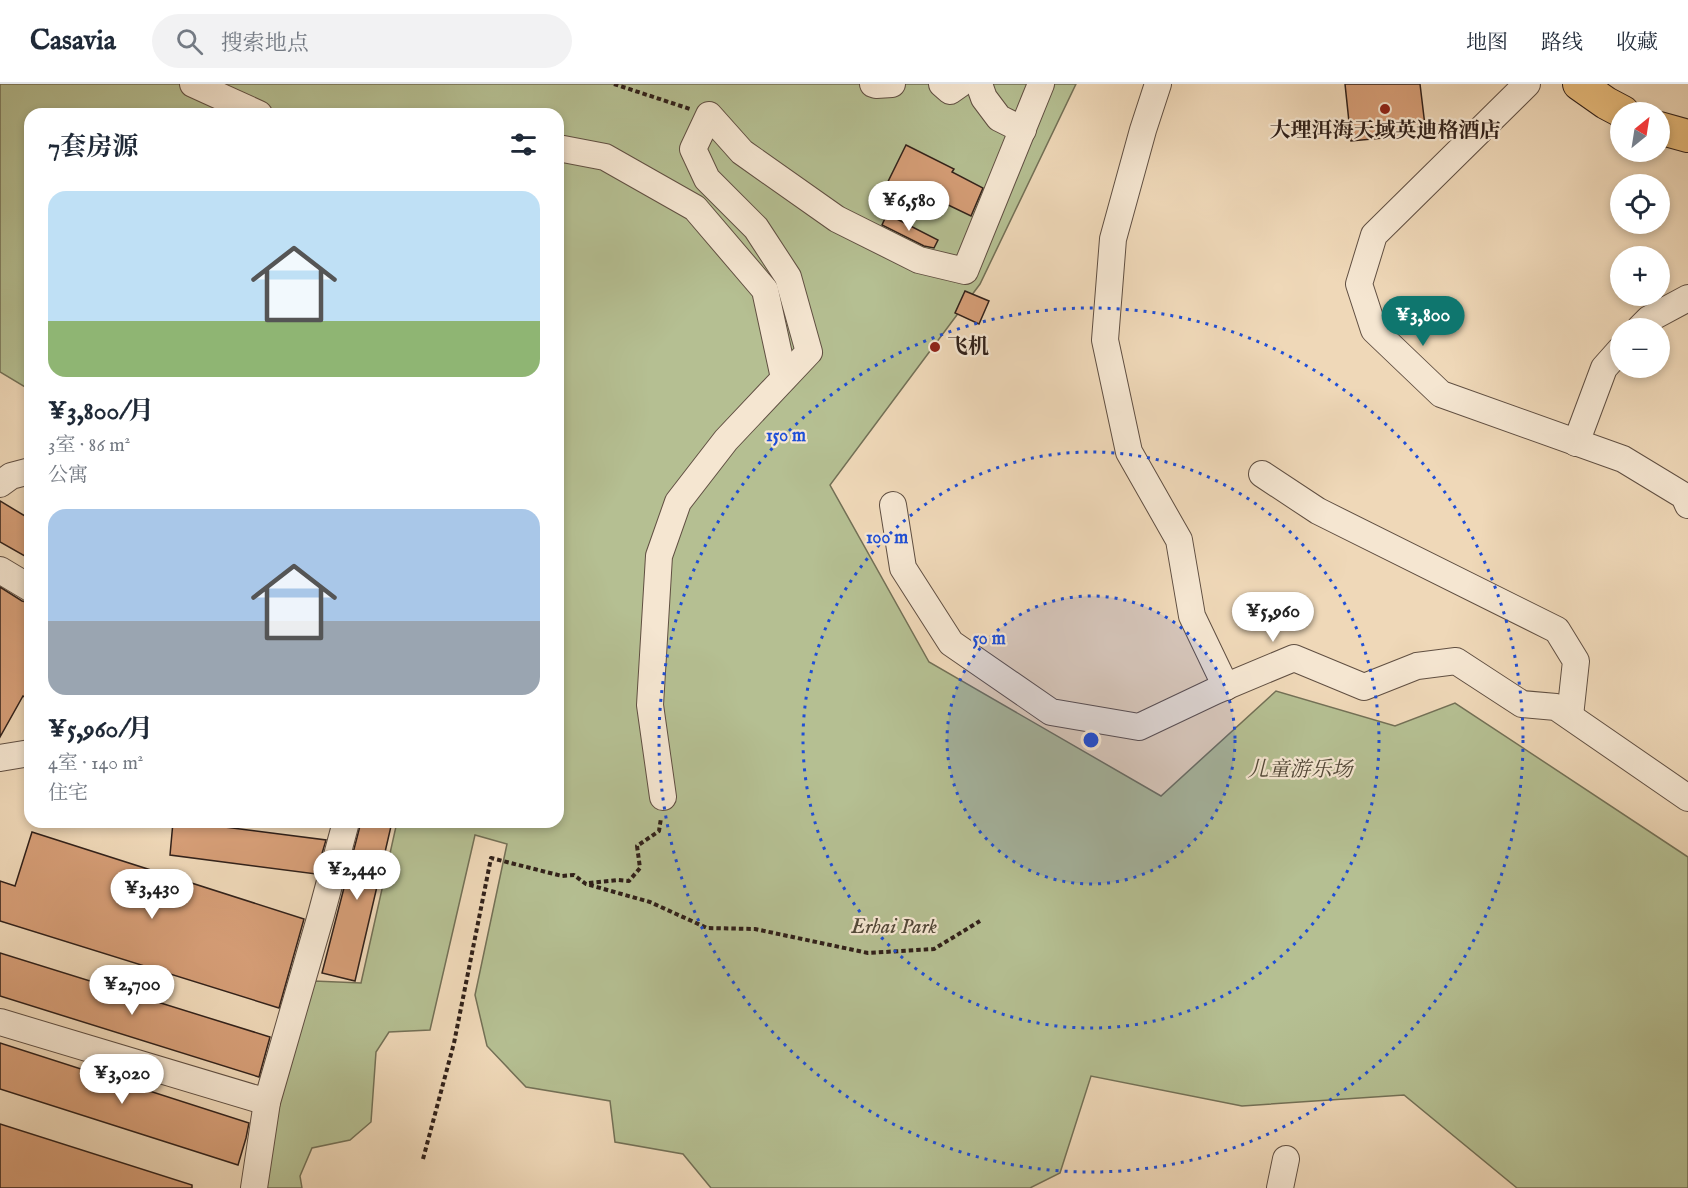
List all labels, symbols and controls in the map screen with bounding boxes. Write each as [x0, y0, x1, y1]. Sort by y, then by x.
search box [152, 14, 572, 68]
text: Casavia [30, 24, 116, 59]
icon: search [173, 25, 206, 58]
text: 搜索地点 [221, 30, 309, 58]
text: 地图 [1466, 30, 1508, 57]
text: 路线 [1541, 30, 1583, 57]
text: 收藏 [1616, 30, 1658, 57]
marker: 大理洱海天域英迪格酒店 [1378, 102, 1392, 116]
north arrow [1610, 102, 1670, 162]
map controls [1610, 102, 1670, 378]
place label: 大理洱海天域英迪格酒店 [1270, 118, 1501, 145]
icon: filters [507, 128, 540, 161]
text: 7套房源 [48, 131, 138, 164]
button: locate [1610, 174, 1670, 234]
pin: ¥6,580 [860, 181, 958, 232]
text: ¥6,580 [882, 188, 936, 213]
icon: home [240, 230, 348, 338]
button: + [1610, 246, 1670, 306]
pin: ¥3,800 [1374, 296, 1472, 347]
text: ¥3,800 [1396, 303, 1450, 328]
button: − [1610, 318, 1670, 378]
place label: 飞机 [947, 334, 989, 361]
marker: 飞机 [928, 340, 942, 354]
text: ¥3,800/月 [48, 395, 154, 428]
text: 150 m [766, 425, 806, 448]
text: 3室 · 86 m² [48, 433, 130, 458]
text: 公寓 [48, 463, 88, 488]
text: 100 m [866, 527, 908, 550]
icon: home [240, 548, 348, 656]
pin: ¥5,960 [1224, 592, 1322, 643]
text: ¥5,960 [1246, 599, 1300, 624]
text: 50 m [972, 628, 1006, 651]
text: ¥5,960/月 [48, 713, 153, 746]
centre of rings [1081, 730, 1101, 750]
text: 4室 · 140 m² [48, 751, 143, 776]
park label: 儿童游乐场 [1248, 757, 1354, 784]
text: 住宅 [48, 781, 88, 806]
pin: ¥2,440 [308, 850, 406, 901]
text: ¥2,440 [327, 857, 387, 882]
pin: ¥3,430 [103, 869, 201, 920]
text: ¥3,430 [125, 876, 179, 901]
park label: Erhai Park [850, 914, 938, 941]
pin: ¥2,700 [83, 965, 181, 1016]
text: ¥2,700 [103, 972, 161, 997]
pin: ¥3,020 [73, 1054, 171, 1105]
text: ¥3,020 [94, 1061, 150, 1086]

